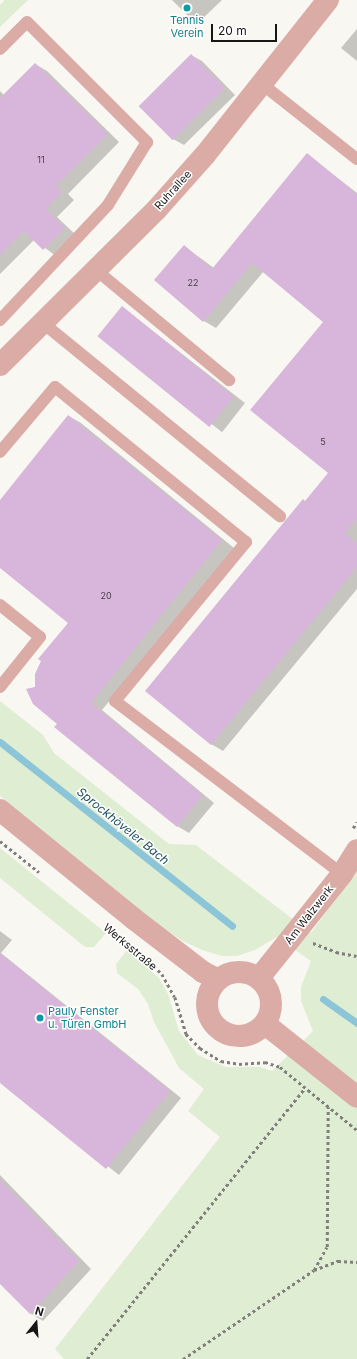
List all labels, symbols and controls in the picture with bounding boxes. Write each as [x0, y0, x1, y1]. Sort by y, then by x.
marker: Tennis Verein [182, 3, 192, 13]
place label: Tennis Verein [170, 14, 204, 40]
scale bar [213, 16, 279, 42]
text: 20 m [218, 23, 247, 38]
house number: 11 [37, 155, 45, 165]
street label: Ruhrallee [152, 168, 194, 212]
house number: 22 [188, 278, 198, 288]
house number: 5 [320, 437, 326, 447]
house number: 20 [100, 591, 112, 601]
water label: Sprockhöveler Bach [74, 784, 172, 868]
street label: Am Walzwerk [282, 883, 336, 947]
street label: Werksstraße [101, 921, 159, 973]
place label: Pauly Fenster u. Türen GmbH [48, 1005, 127, 1031]
marker: Pauly Fenster u. Türen GmbH [35, 1013, 45, 1023]
north arrow [16, 1303, 56, 1343]
text: N [33, 1304, 46, 1319]

